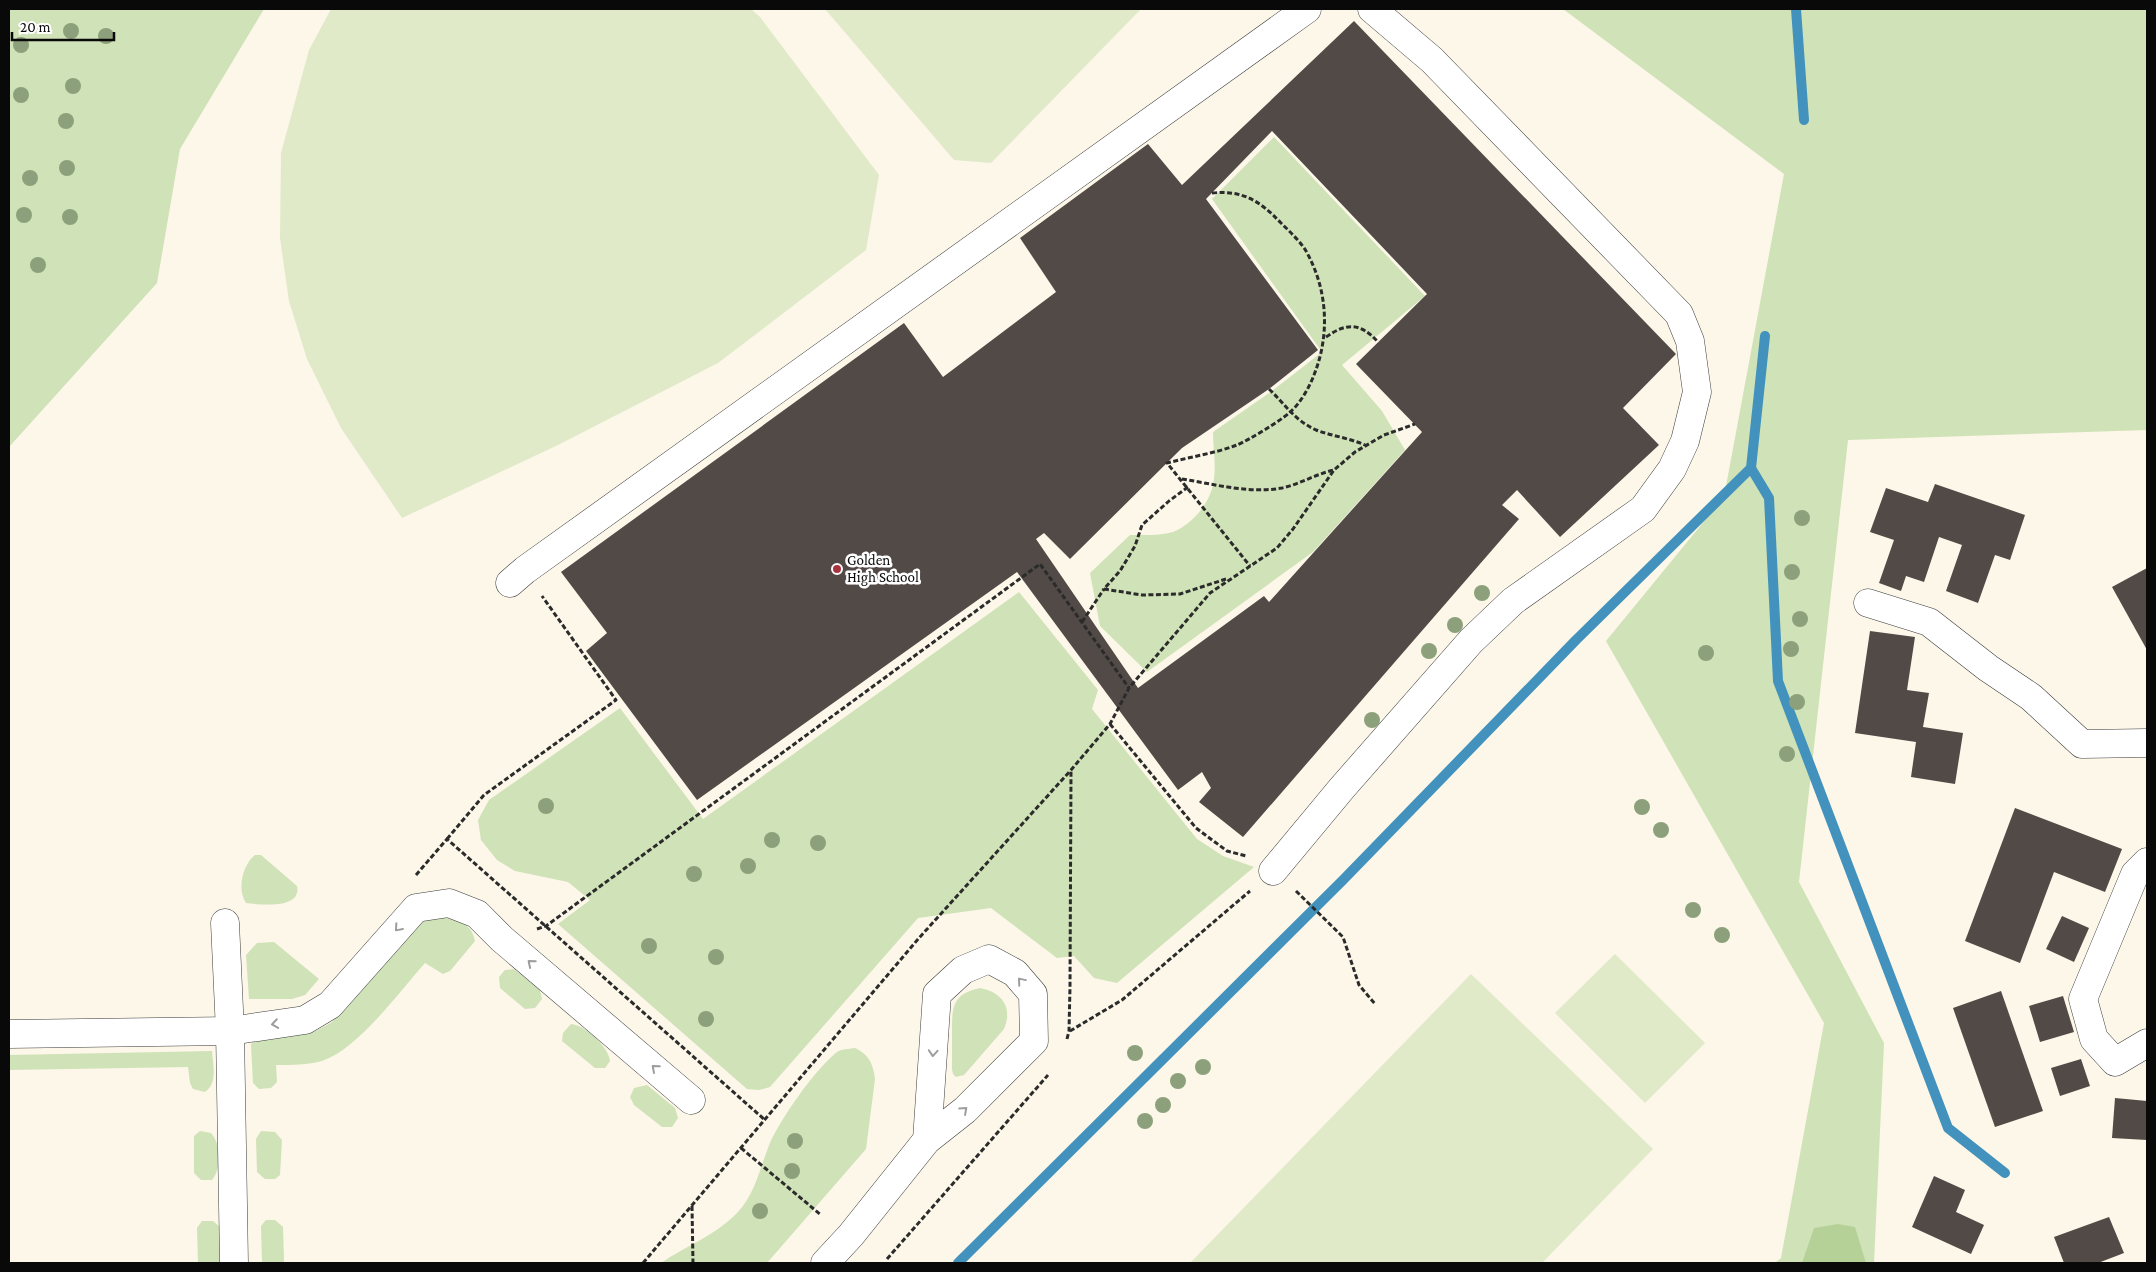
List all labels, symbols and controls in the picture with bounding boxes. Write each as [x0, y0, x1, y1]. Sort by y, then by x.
scale bar [12, 10, 115, 42]
text: 20 m [20, 19, 51, 35]
place label: Golden High School [847, 552, 919, 586]
marker: Golden High School [831, 563, 843, 575]
one-way arrow [395, 922, 404, 931]
one-way arrow [527, 959, 536, 968]
one-way arrow [1018, 977, 1027, 986]
one-way arrow [271, 1019, 279, 1029]
one-way arrow [927, 1050, 938, 1058]
one-way arrow [651, 1065, 660, 1074]
one-way arrow [959, 1106, 968, 1115]

